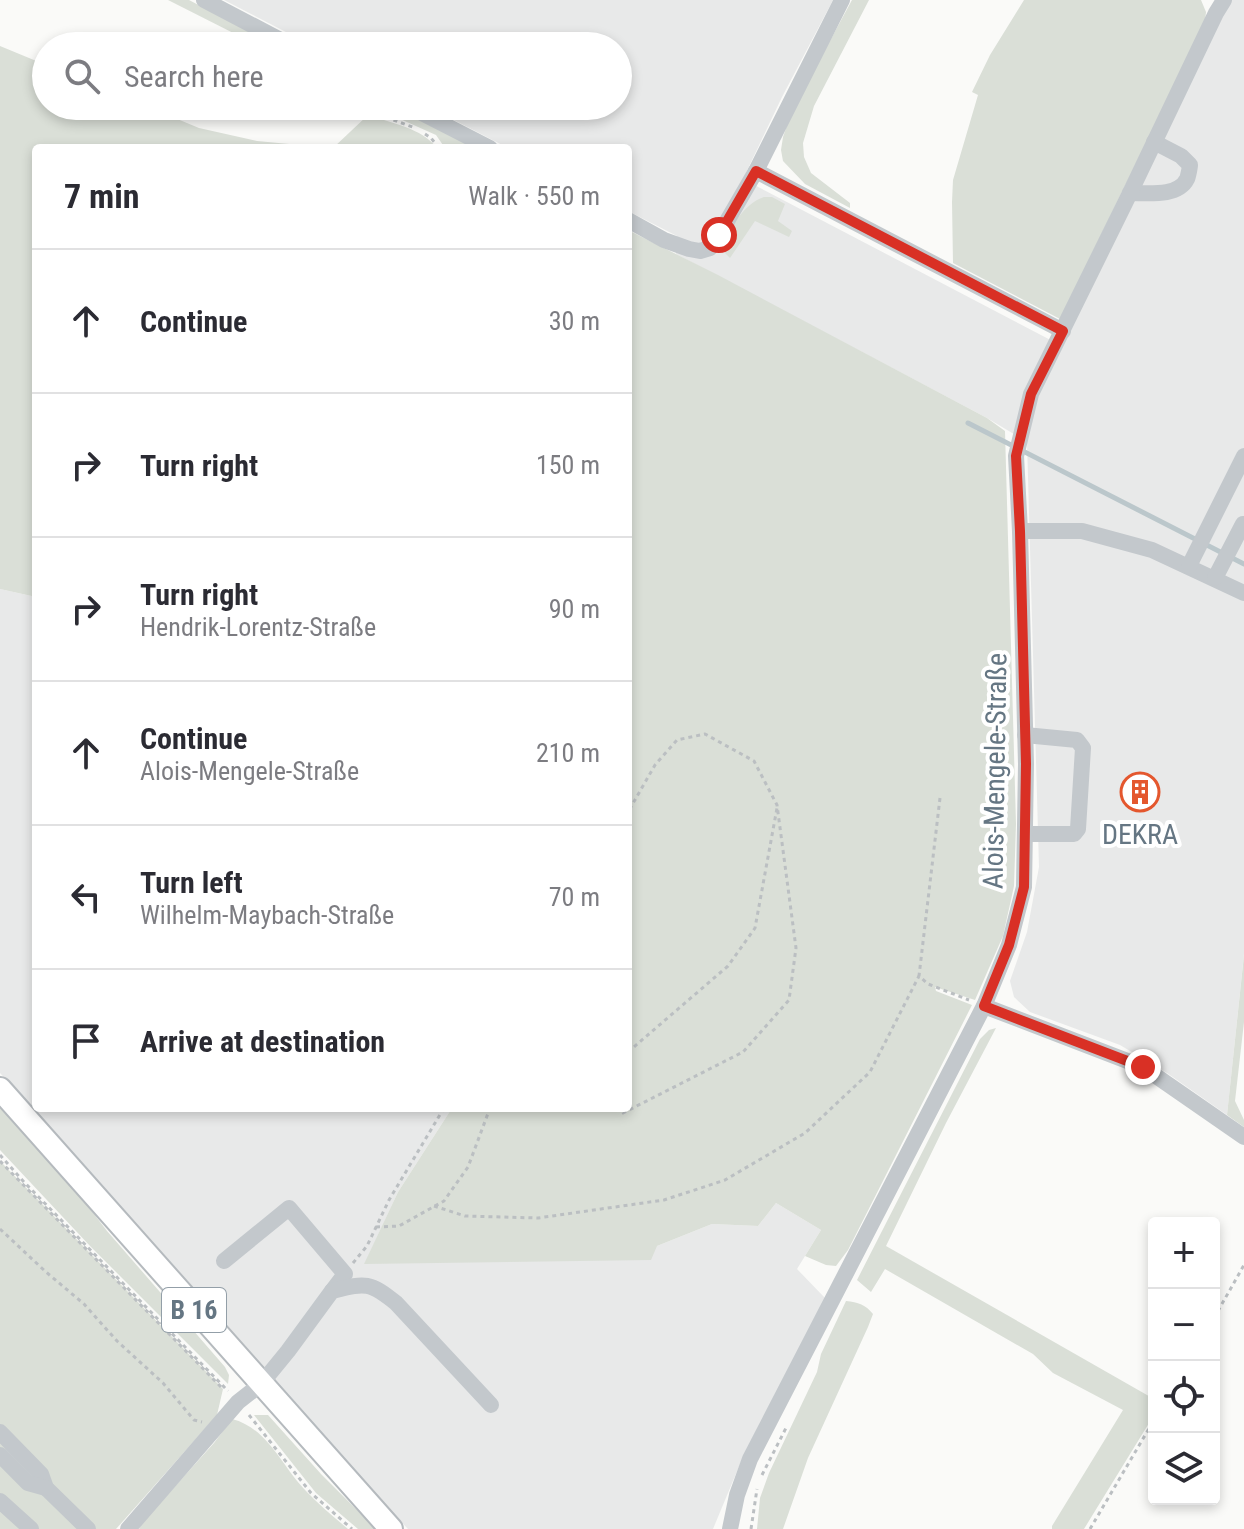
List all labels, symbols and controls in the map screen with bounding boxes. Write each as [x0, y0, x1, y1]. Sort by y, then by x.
search box [32, 32, 632, 120]
icon: search [60, 54, 104, 98]
text: Search here [124, 59, 264, 94]
text: 7 min [64, 176, 140, 216]
text: Walk · 550 m [468, 181, 600, 211]
route start [701, 217, 737, 253]
icon: ahead [64, 299, 108, 343]
text: Continue [140, 304, 247, 339]
text: 30 m [549, 306, 600, 336]
icon: right [64, 443, 108, 487]
text: Turn right [140, 448, 258, 483]
text: 150 m [536, 450, 600, 480]
text: Turn right [140, 577, 258, 612]
icon: right [64, 587, 108, 631]
text: 90 m [549, 594, 600, 624]
text: Hendrik-Lorentz-Straße [140, 612, 376, 642]
street label: Alois-Mengele-Straße [976, 653, 1014, 889]
text: Continue [140, 721, 247, 756]
icon: ahead [64, 731, 108, 775]
text: 210 m [536, 738, 600, 768]
text: Alois-Mengele-Straße [140, 756, 359, 786]
building icon: DEKRA [1119, 771, 1161, 813]
place label: DEKRA [1102, 818, 1178, 851]
text: Turn left [140, 865, 243, 900]
icon: left [64, 875, 108, 919]
text: 70 m [549, 882, 600, 912]
text: Wilhelm-Maybach-Straße [140, 900, 394, 930]
icon: arrive [64, 1019, 108, 1063]
text: Arrive at destination [140, 1024, 385, 1059]
route end [1125, 1049, 1161, 1085]
map controls [1148, 1217, 1220, 1505]
button: + [1148, 1217, 1220, 1289]
road number: B 16 [162, 1288, 226, 1332]
button: − [1148, 1289, 1220, 1361]
button: locate [1148, 1361, 1220, 1433]
button: layers [1148, 1433, 1220, 1505]

